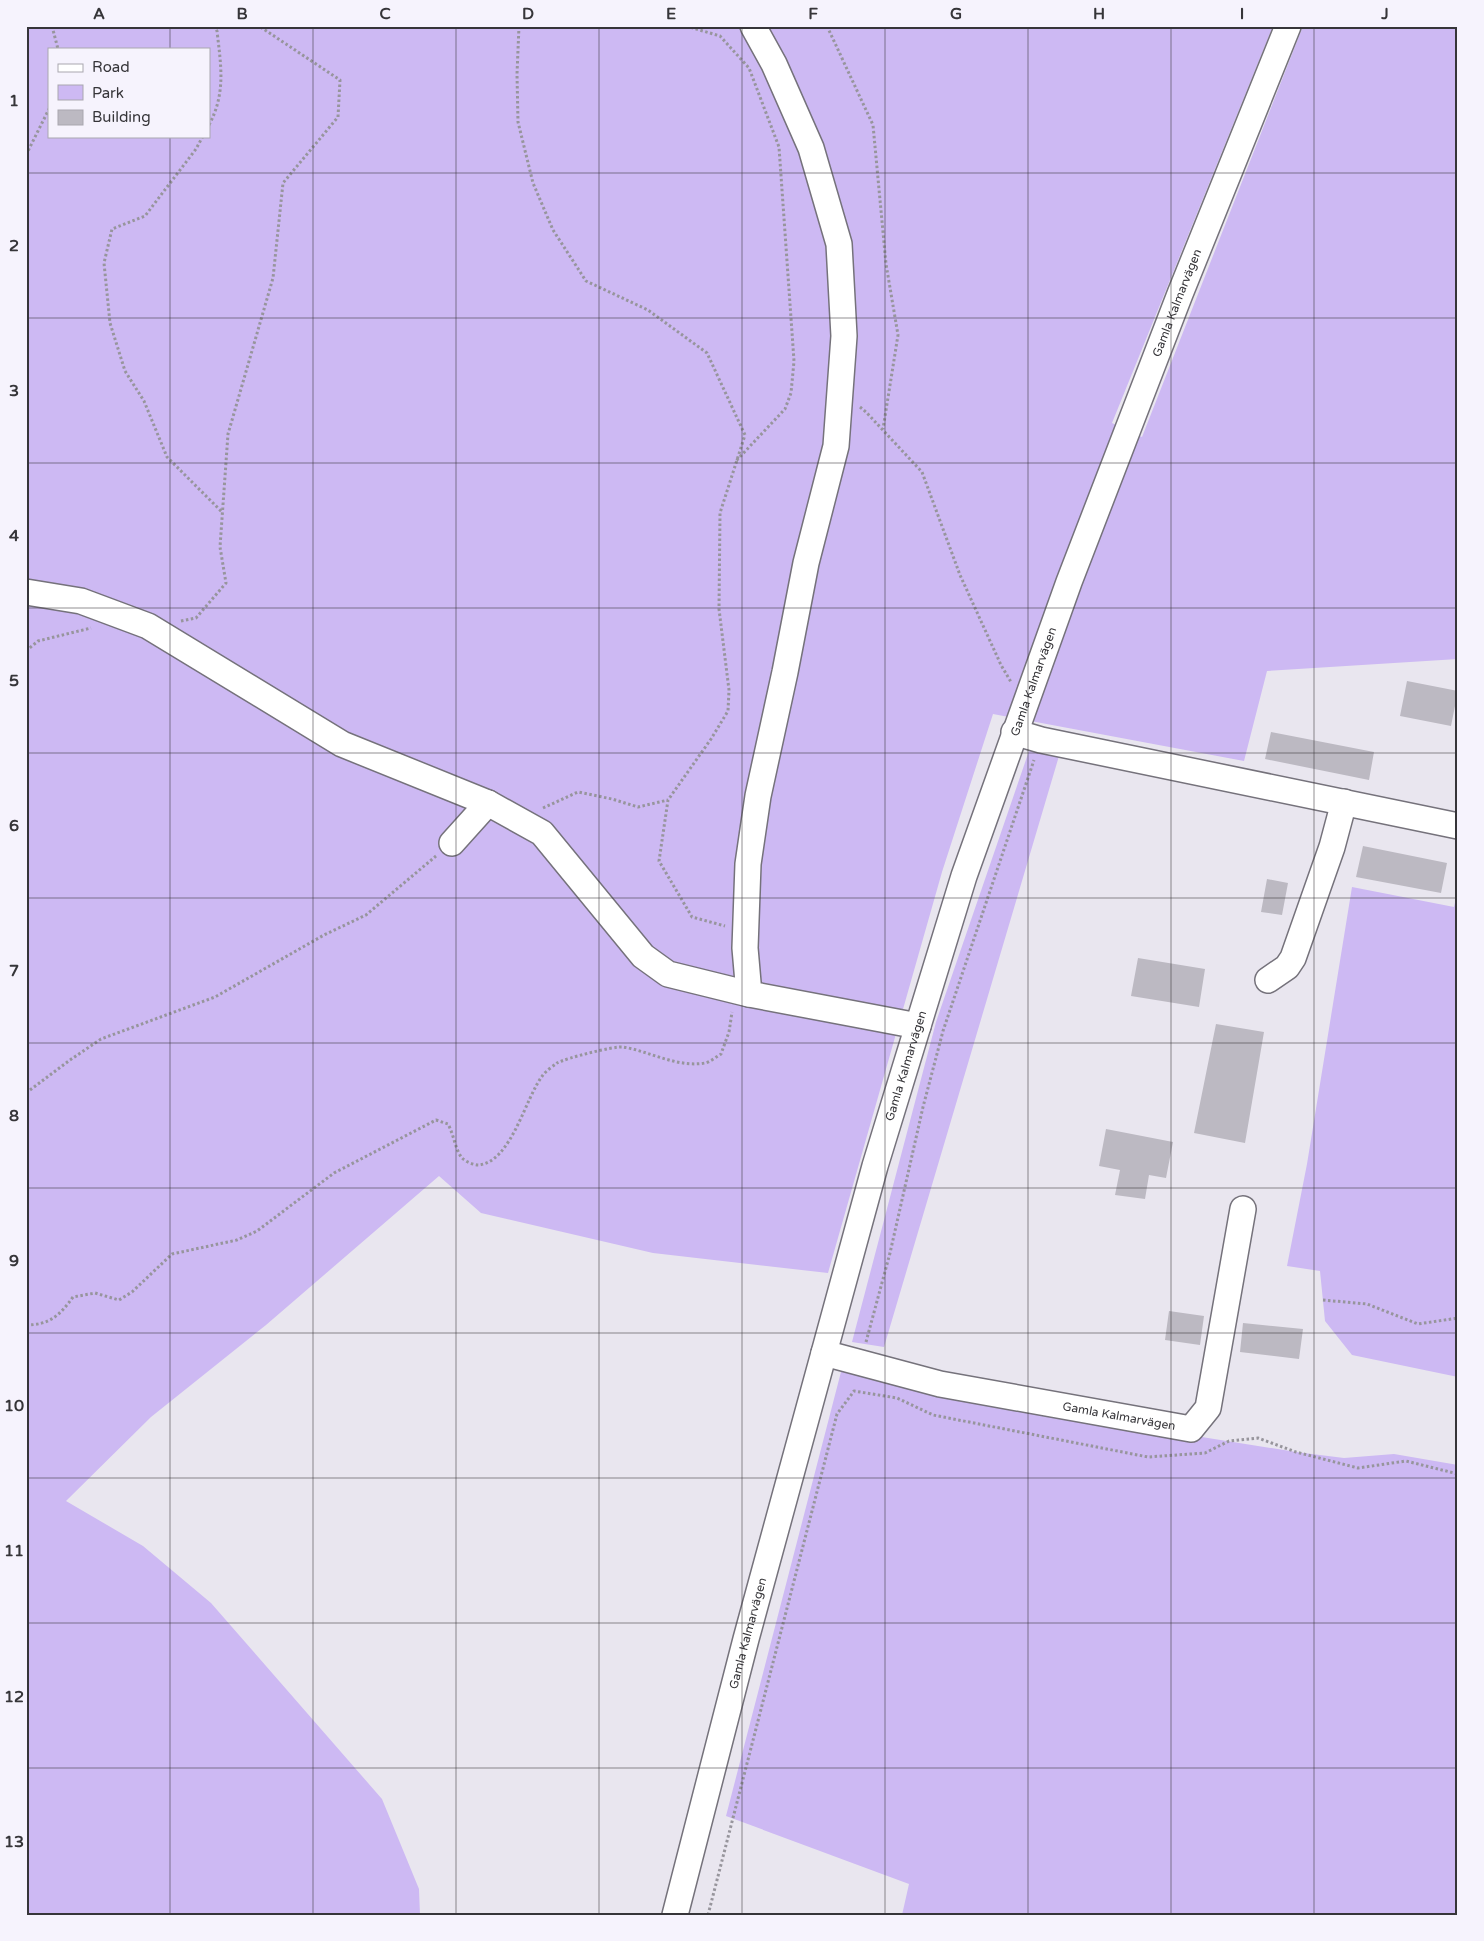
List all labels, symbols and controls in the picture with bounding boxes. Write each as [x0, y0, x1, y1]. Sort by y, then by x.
text: A [93, 4, 105, 24]
text: B [236, 4, 248, 24]
text: C [379, 4, 391, 24]
text: D [522, 4, 534, 24]
text: E [666, 4, 676, 24]
text: F [808, 4, 818, 24]
text: G [950, 4, 962, 24]
text: H [1093, 4, 1105, 24]
text: I [1240, 4, 1244, 24]
text: J [1380, 4, 1389, 24]
legend [48, 48, 210, 138]
text: Road [92, 58, 130, 76]
text: Park [92, 84, 124, 102]
text: 1 [9, 91, 19, 111]
text: Building [92, 108, 151, 126]
text: 2 [9, 236, 19, 256]
street label: Gamla Kalmarvägen [1149, 247, 1204, 359]
text: 3 [9, 381, 19, 401]
text: 4 [9, 526, 19, 546]
street label: Gamla Kalmarvägen [1008, 625, 1059, 738]
text: 5 [9, 671, 19, 691]
text: 6 [9, 816, 19, 836]
text: 7 [9, 961, 19, 981]
street label: Gamla Kalmarvägen [882, 1009, 929, 1123]
text: 8 [9, 1106, 19, 1126]
text: 9 [9, 1251, 19, 1271]
text: 10 [4, 1396, 24, 1416]
street label: Gamla Kalmarvägen [1061, 1399, 1177, 1433]
text: 11 [4, 1541, 24, 1561]
street label: Gamla Kalmarvägen [726, 1576, 769, 1690]
text: 12 [4, 1687, 24, 1707]
text: 13 [4, 1832, 24, 1852]

